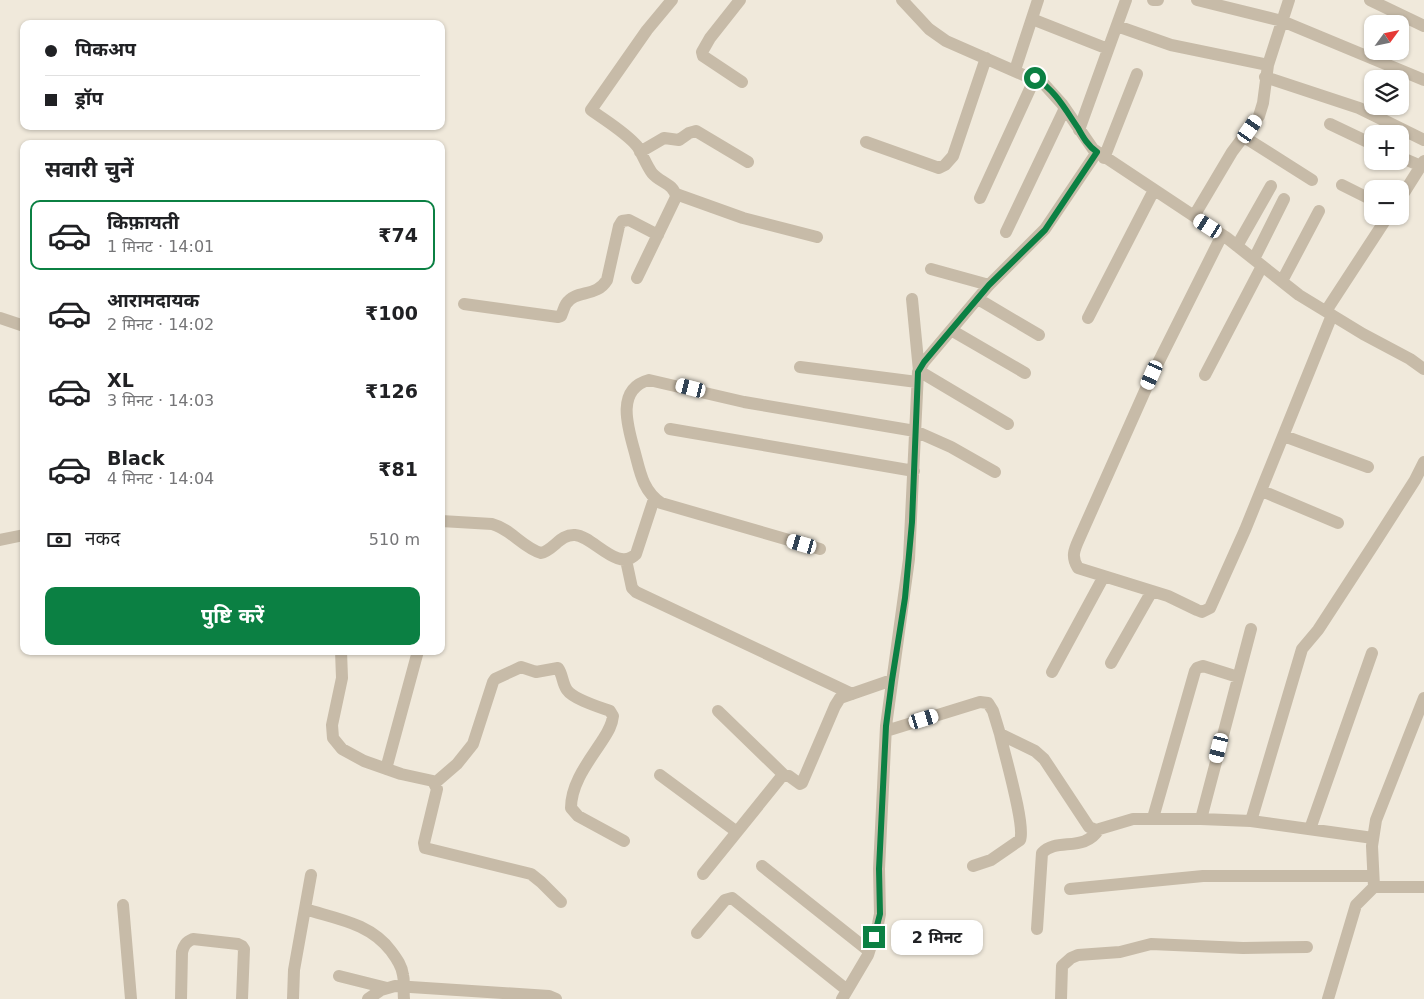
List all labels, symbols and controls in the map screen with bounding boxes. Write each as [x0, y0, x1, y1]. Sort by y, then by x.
north arrow [1364, 15, 1409, 60]
map controls [1364, 15, 1409, 225]
text: पिकअप [75, 38, 136, 60]
route start [1024, 67, 1046, 89]
button: layers [1364, 70, 1409, 115]
text: ड्रॉप [75, 87, 103, 109]
car [1235, 112, 1264, 146]
button: + [1364, 125, 1409, 170]
text: सवारी चुनें [45, 157, 134, 182]
button: − [1364, 180, 1409, 225]
text: किफ़ायती [107, 211, 179, 233]
car [1191, 212, 1224, 240]
icon: car [47, 213, 92, 258]
text: ₹74 [378, 224, 418, 246]
text: 1 मिनट · 14:01 [107, 237, 214, 256]
text: आरामदायक [107, 289, 199, 311]
icon: car [47, 291, 92, 336]
text: ₹100 [365, 302, 418, 324]
text: 2 मिनट · 14:02 [107, 315, 214, 334]
car [1139, 358, 1164, 392]
icon: car [47, 369, 92, 414]
text: XL [107, 369, 134, 391]
car [674, 377, 707, 399]
text: ₹126 [365, 380, 418, 402]
text: 3 मिनट · 14:03 [107, 391, 214, 410]
icon: car [47, 447, 92, 492]
text: Black [107, 447, 165, 469]
text: ₹81 [378, 458, 418, 480]
text: 4 मिनट · 14:04 [107, 469, 214, 488]
icon: cash [45, 526, 73, 554]
text: नकद [85, 527, 120, 549]
text: 510 m [369, 530, 420, 549]
car [785, 533, 818, 555]
button: पुष्टि करें [45, 587, 420, 645]
car [907, 707, 940, 731]
car [1208, 732, 1229, 764]
callout: 2 मिनट [892, 920, 984, 954]
route end [863, 926, 885, 948]
text: 2 मिनट [912, 928, 962, 947]

